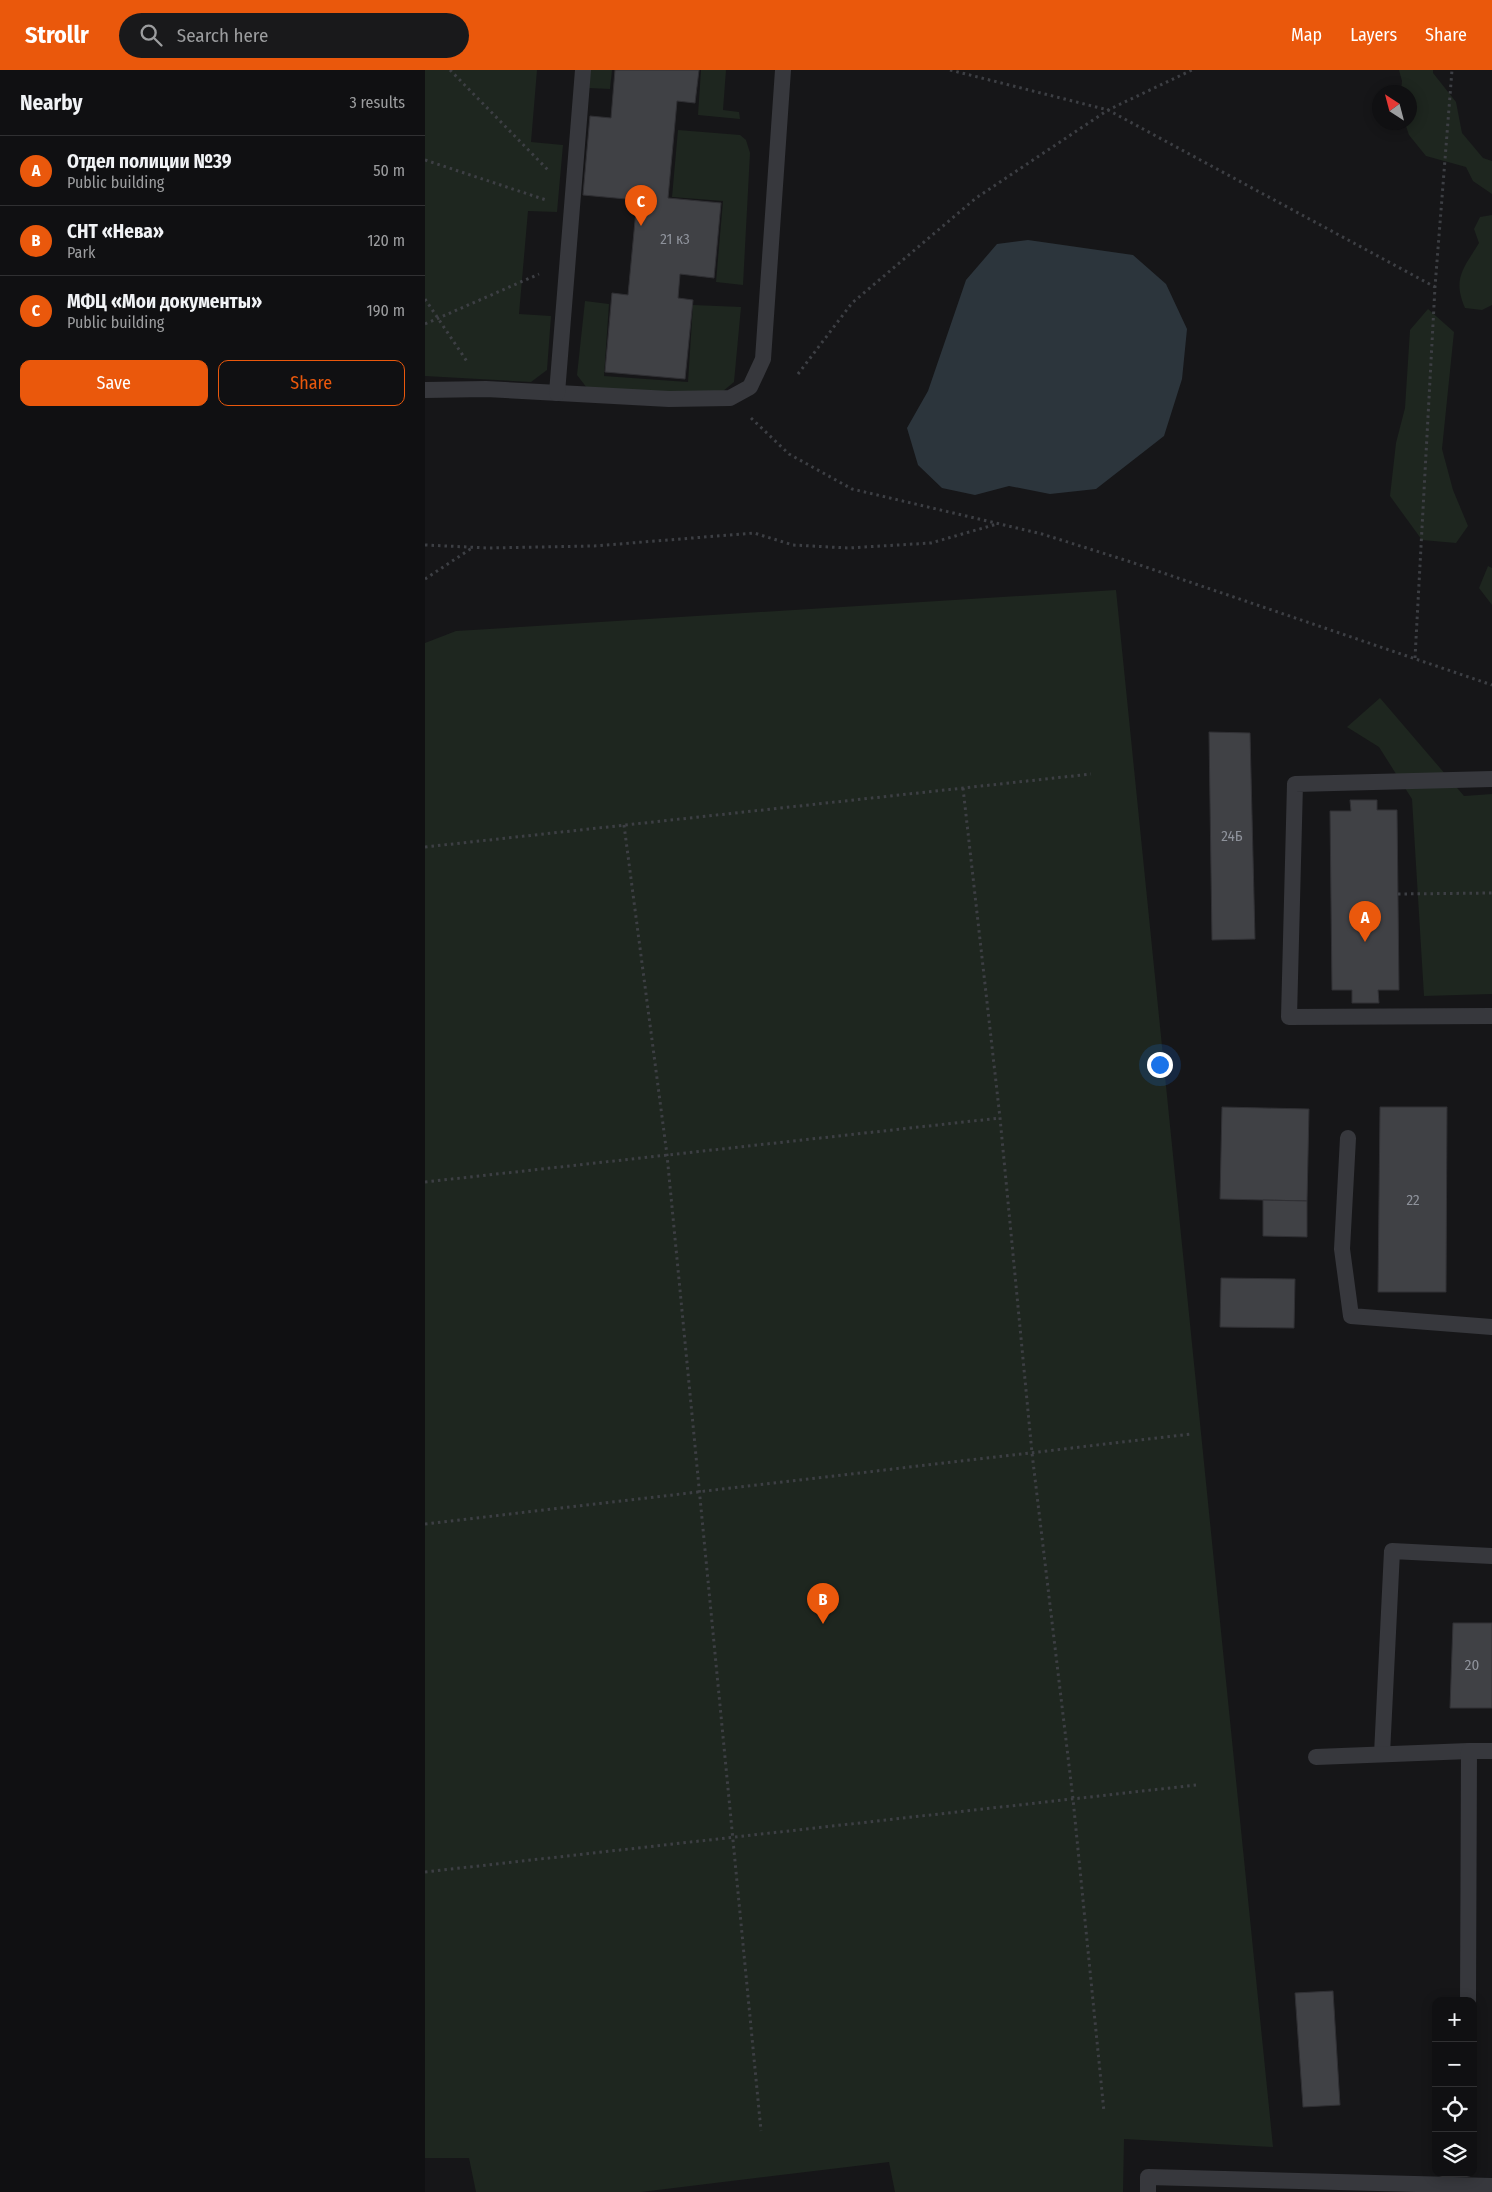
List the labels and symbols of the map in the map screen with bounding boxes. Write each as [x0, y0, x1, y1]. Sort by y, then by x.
north arrow [1372, 85, 1417, 130]
pin: C [625, 185, 657, 226]
house number: 21 к3 [660, 230, 690, 248]
house number: 24Б [1221, 827, 1243, 845]
pin: A [1349, 901, 1381, 942]
your location [1147, 1052, 1173, 1078]
house number: 22 [1406, 1191, 1420, 1209]
pin: B [807, 1583, 839, 1624]
house number: 20 [1465, 1656, 1479, 1674]

